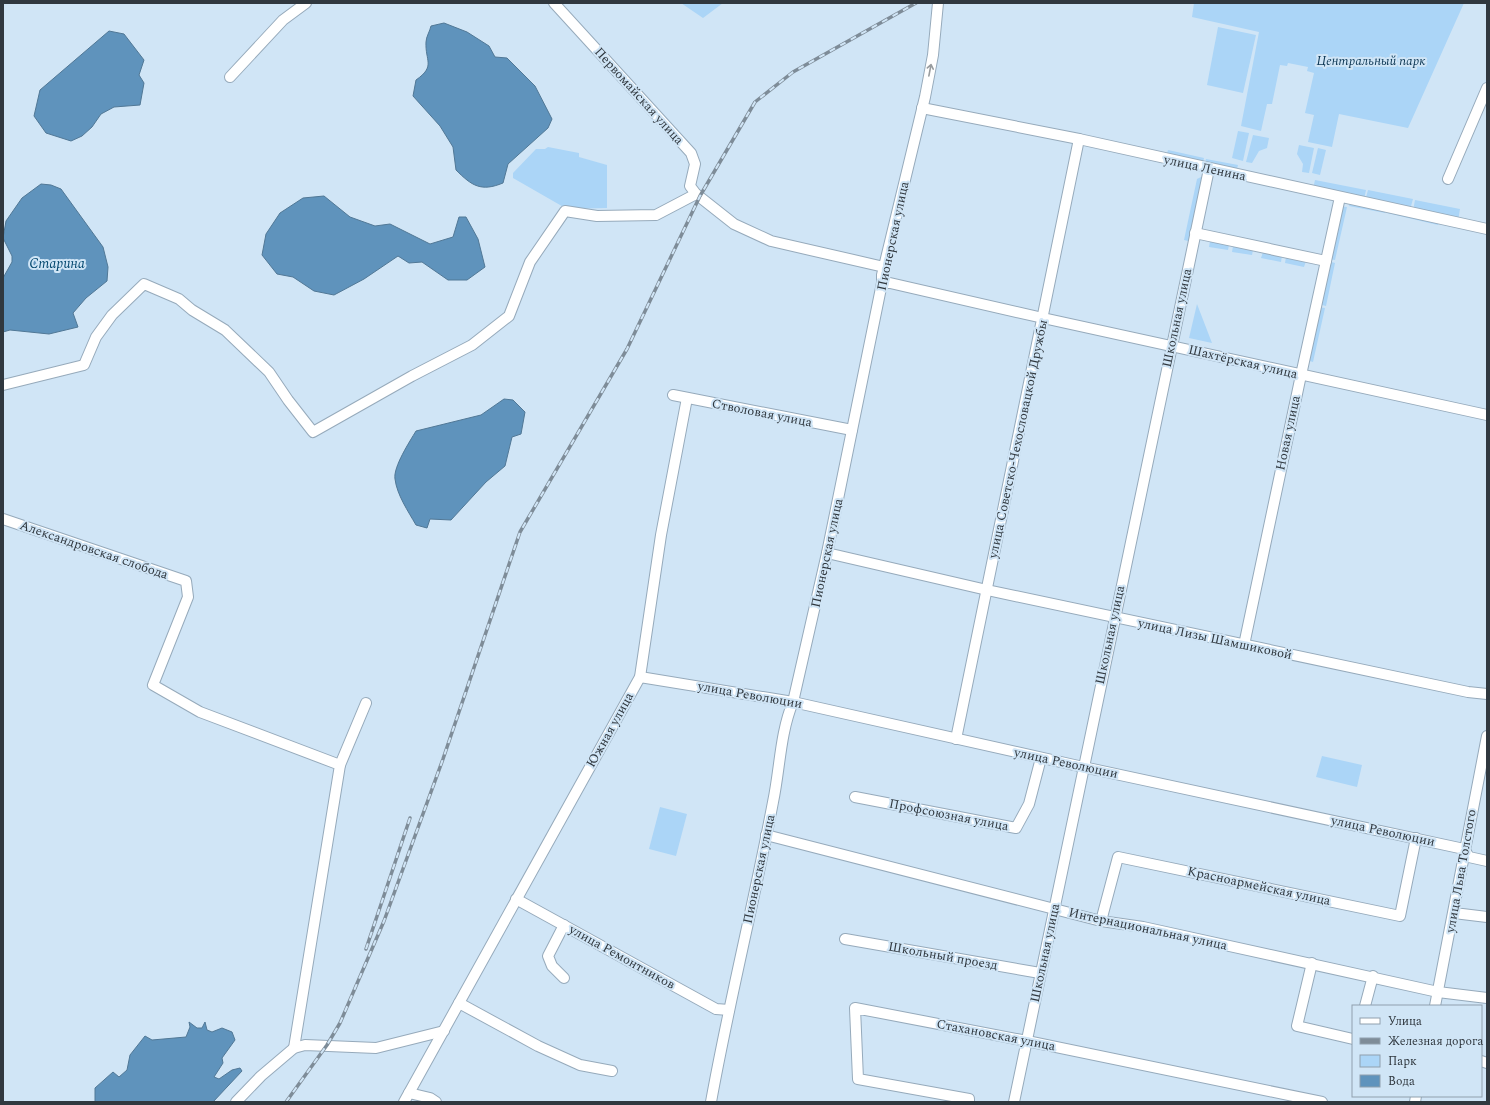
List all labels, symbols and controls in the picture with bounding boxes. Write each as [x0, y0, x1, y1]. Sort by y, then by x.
street label: Первомайская улица [590, 43, 689, 150]
park label: Центральный парк [1317, 51, 1425, 71]
one-way arrow [926, 64, 934, 77]
street label: улица Ленина [1161, 149, 1249, 187]
street label: Пионерская улица [872, 179, 914, 293]
water label: Cтарина [29, 253, 85, 274]
street label: Школьная улица [1157, 266, 1197, 369]
street label: улица Советско-Чехословацкой Дружбы [983, 318, 1053, 561]
street label: Шахтёрская улица [1186, 340, 1300, 384]
street label: Стволовая улица [710, 393, 814, 433]
street label: Новая улица [1270, 393, 1306, 472]
street label: Пионерская улица [806, 496, 848, 610]
street label: Александровская слобода [17, 515, 171, 585]
street label: Школьная улица [1090, 583, 1130, 686]
street label: улица Лизы Шамшиковой [1135, 613, 1294, 665]
street label: улица Революции [695, 676, 804, 714]
street label: Южная улица [581, 688, 639, 771]
street label: улица Революции [1011, 742, 1120, 784]
street label: Профсоюзная улица [887, 794, 1011, 837]
street label: улица Льва Толстого [1440, 808, 1482, 935]
street label: улица Революции [1328, 810, 1437, 852]
street label: Пионерская улица [738, 812, 780, 926]
street label: Красноармейская улица [1186, 861, 1333, 911]
street label: Школьная улица [1025, 901, 1065, 1004]
street label: Интернациональная улица [1067, 902, 1230, 956]
street label: улица Ремонтников [564, 919, 679, 995]
street label: Школьный проезд [887, 937, 999, 975]
legend [1352, 1005, 1482, 1097]
text: Улица [1388, 1012, 1422, 1031]
street label: Стахановская улица [935, 1014, 1058, 1056]
text: Железная дорога [1388, 1032, 1483, 1051]
text: Парк [1388, 1052, 1417, 1071]
text: Вода [1388, 1072, 1415, 1091]

